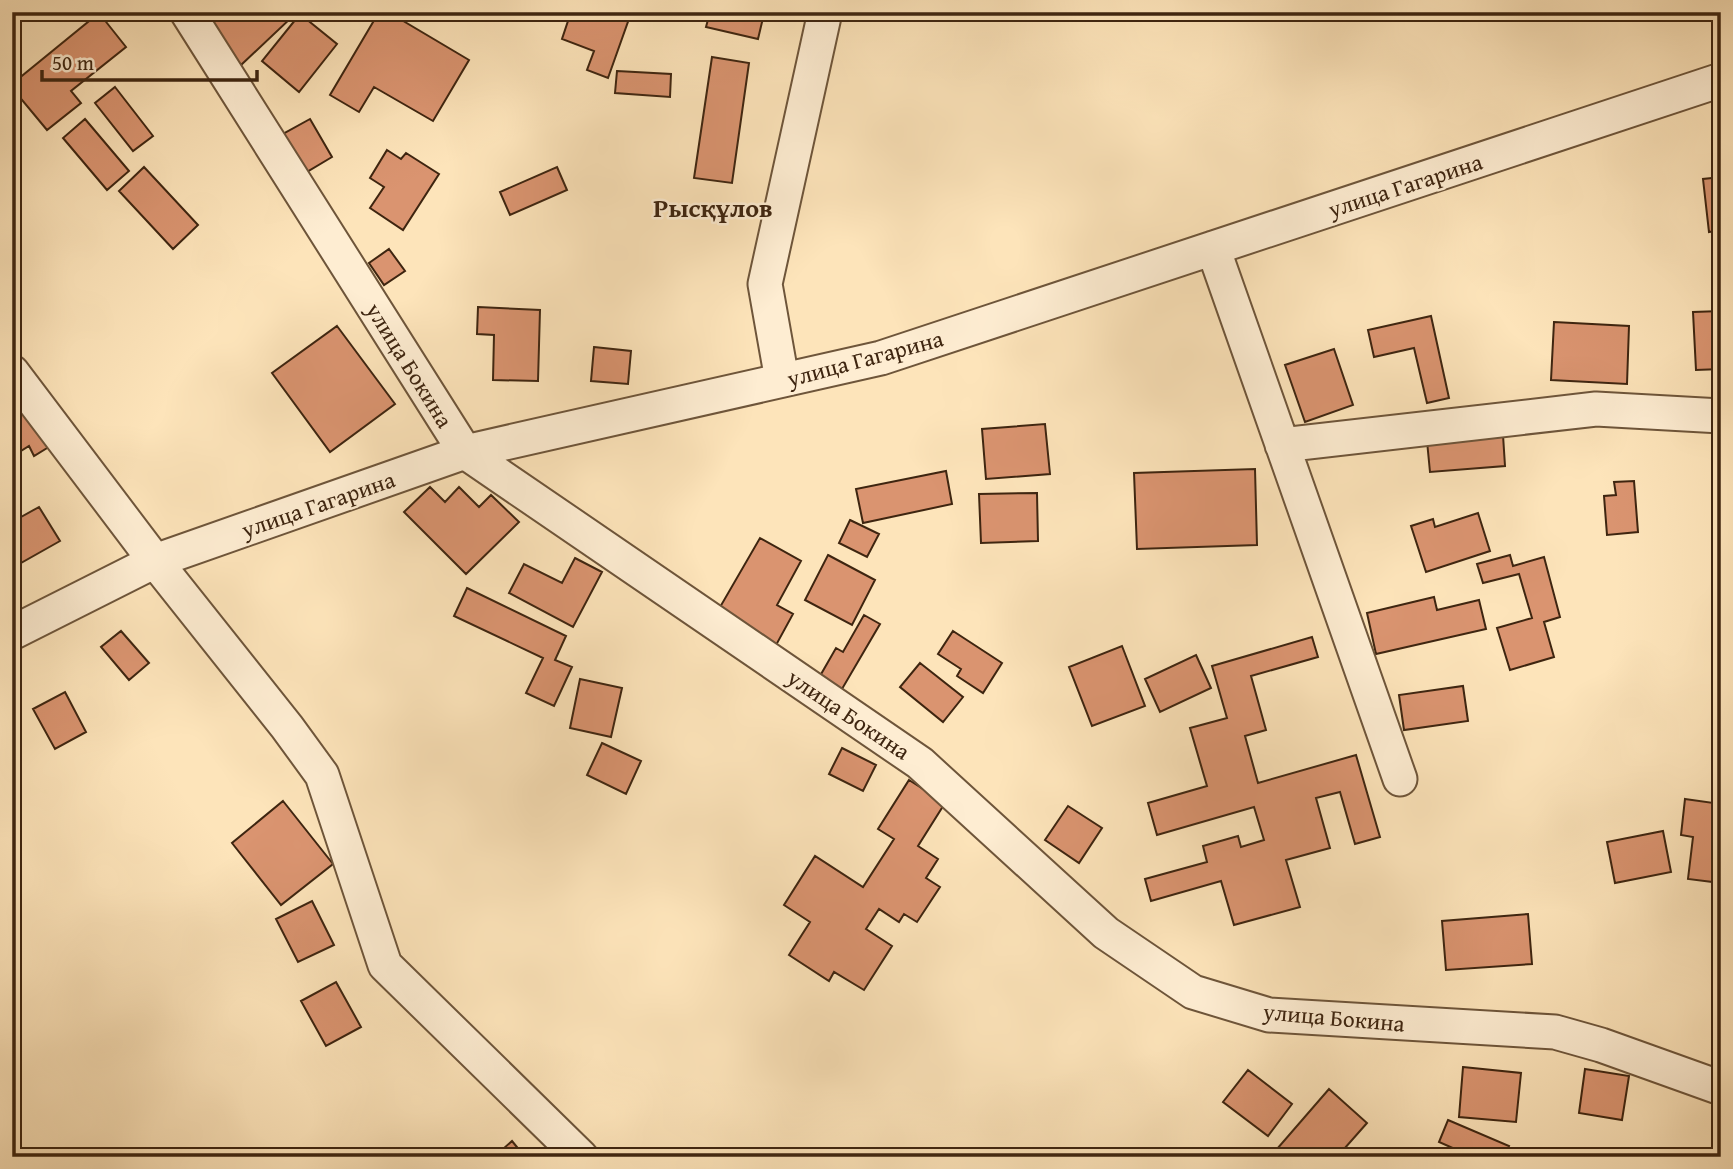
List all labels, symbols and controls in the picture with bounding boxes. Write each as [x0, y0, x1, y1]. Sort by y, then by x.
scale bar [42, 38, 257, 82]
text: 50 m [52, 47, 94, 78]
street label: улица Гагарина [1323, 145, 1486, 226]
district label: Рысқұлов [653, 188, 773, 227]
street label: улица Бокина [358, 295, 462, 434]
street label: улица Гагарина [782, 321, 947, 395]
street label: улица Гагарина [236, 462, 399, 546]
street label: улица Бокина [780, 660, 917, 767]
street label: улица Бокина [1261, 994, 1406, 1040]

